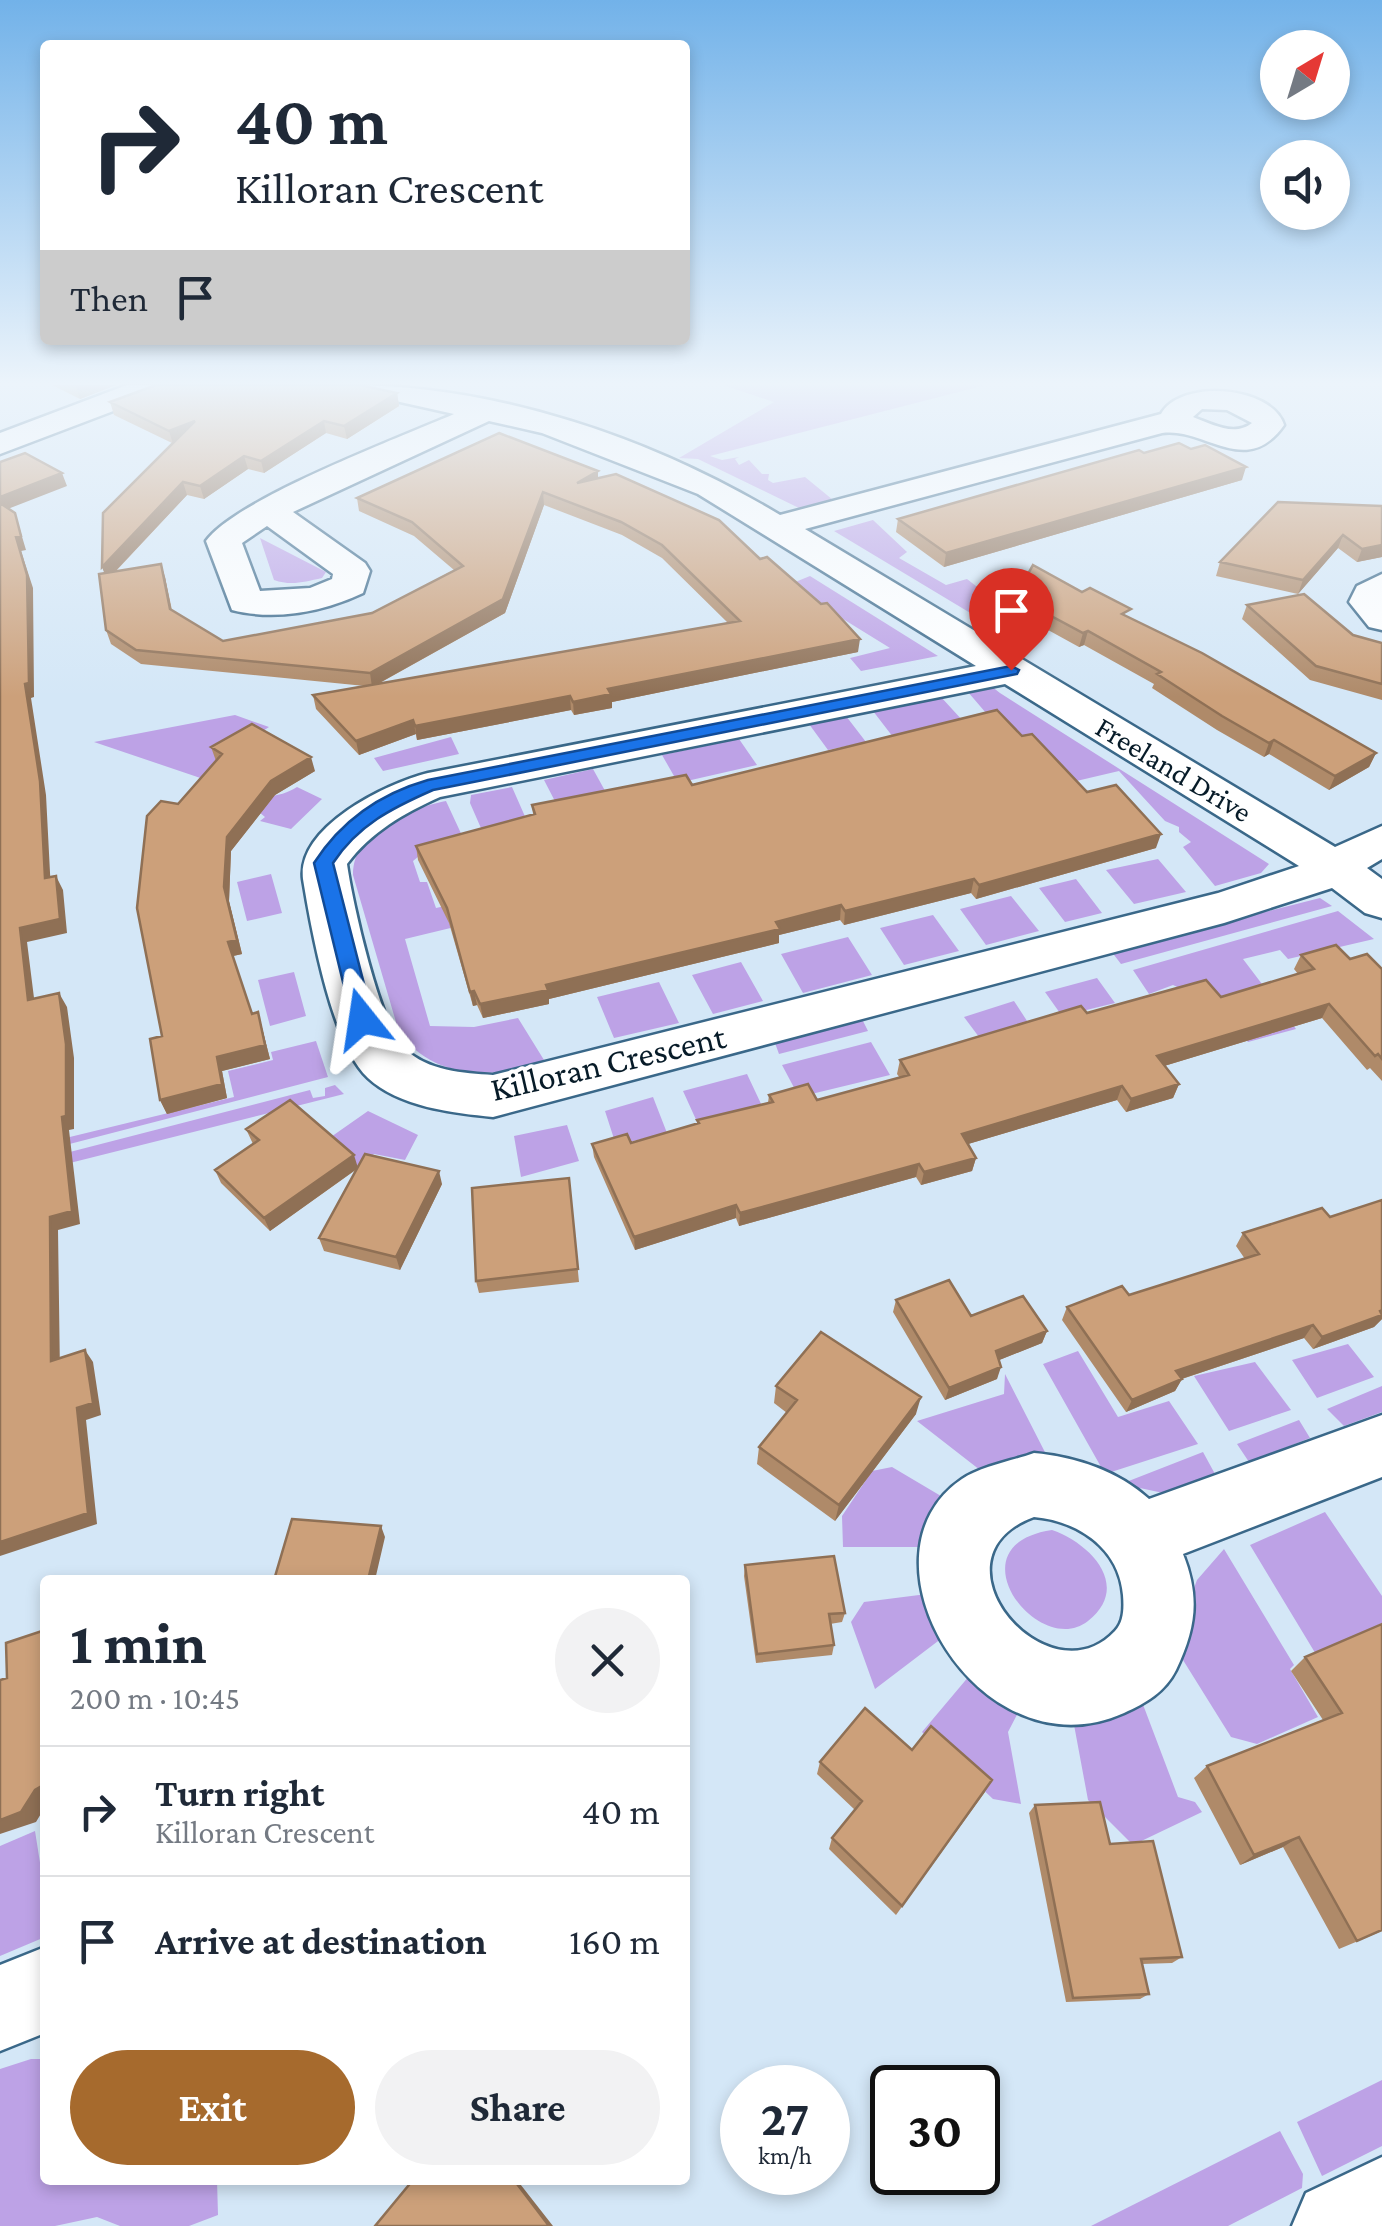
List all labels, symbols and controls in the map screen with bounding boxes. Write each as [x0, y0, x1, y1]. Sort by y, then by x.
north arrow [1260, 30, 1350, 120]
map controls [1260, 30, 1350, 230]
icon: right [70, 80, 200, 210]
text: 40 m [235, 81, 388, 159]
button: sound [1260, 140, 1350, 230]
text: Killoran Crescent [235, 163, 543, 213]
icon: arrive [168, 270, 223, 325]
text: Then [70, 277, 148, 319]
pin [969, 568, 1054, 671]
icon: arrive [984, 583, 1039, 638]
street label: Freeland Drive [1090, 710, 1258, 828]
position arrow [310, 967, 414, 1071]
street label: Killoran Crescent [487, 1017, 730, 1109]
button: close [555, 1608, 660, 1713]
text: 1 min [70, 1609, 207, 1676]
text: 200 m · 10:45 [70, 1680, 240, 1716]
text: Turn right [155, 1772, 324, 1814]
icon: right [70, 1784, 125, 1839]
text: 40 m [581, 1790, 660, 1832]
text: Killoran Crescent [155, 1814, 374, 1850]
icon: arrive [70, 1914, 125, 1969]
text: Arrive at destination [155, 1920, 487, 1962]
text: 160 m [569, 1920, 660, 1962]
button: Exit [70, 2050, 355, 2165]
button: Share [375, 2050, 660, 2165]
speed limit sign: 30 [870, 2065, 1000, 2195]
text: 27 [761, 2090, 809, 2146]
text: km/h [758, 2142, 812, 2169]

